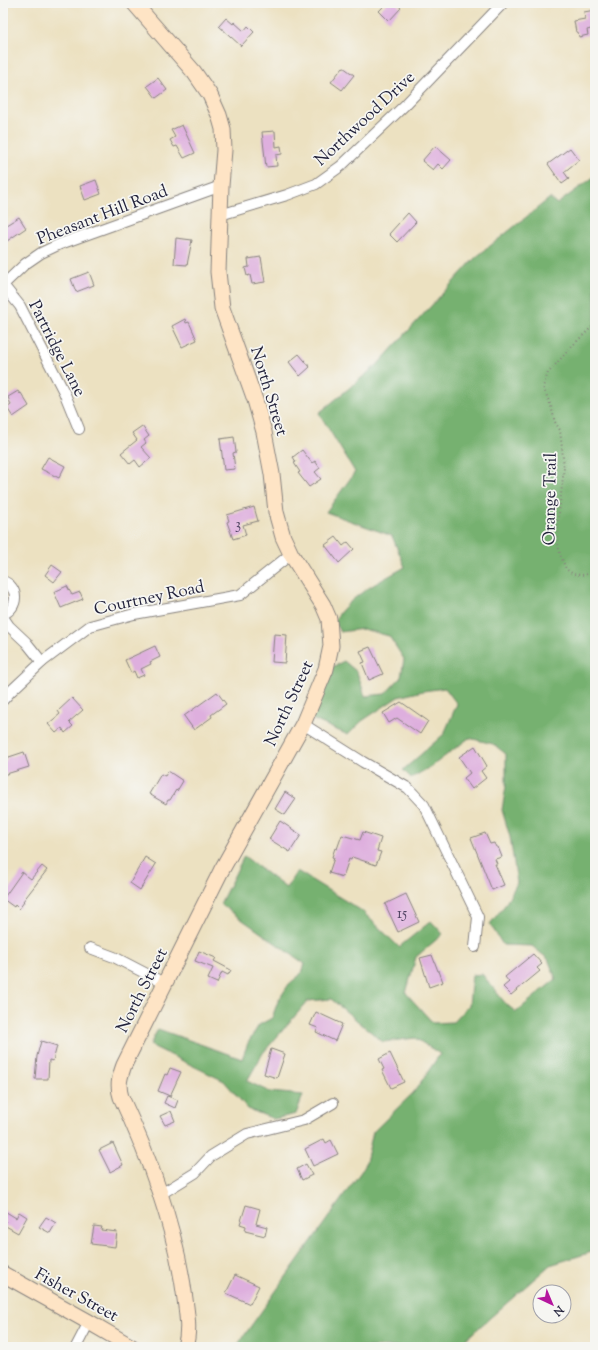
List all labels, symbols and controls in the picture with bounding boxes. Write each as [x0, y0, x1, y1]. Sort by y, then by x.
street label: Northwood Drive [310, 66, 421, 172]
street label: Pheasant Hill Road [34, 180, 172, 252]
street label: Partridge Lane [22, 297, 91, 401]
street label: North Street [243, 344, 293, 439]
street label: Orange Trail [538, 452, 564, 546]
house number: 3 [235, 515, 241, 536]
street label: Courtney Road [92, 575, 207, 622]
street label: North Street [259, 657, 320, 751]
house number: 15 [397, 904, 407, 925]
street label: North Street [111, 944, 175, 1037]
street label: Fisher Street [30, 1263, 122, 1329]
north arrow [532, 1284, 572, 1324]
text: N [549, 1301, 568, 1319]

